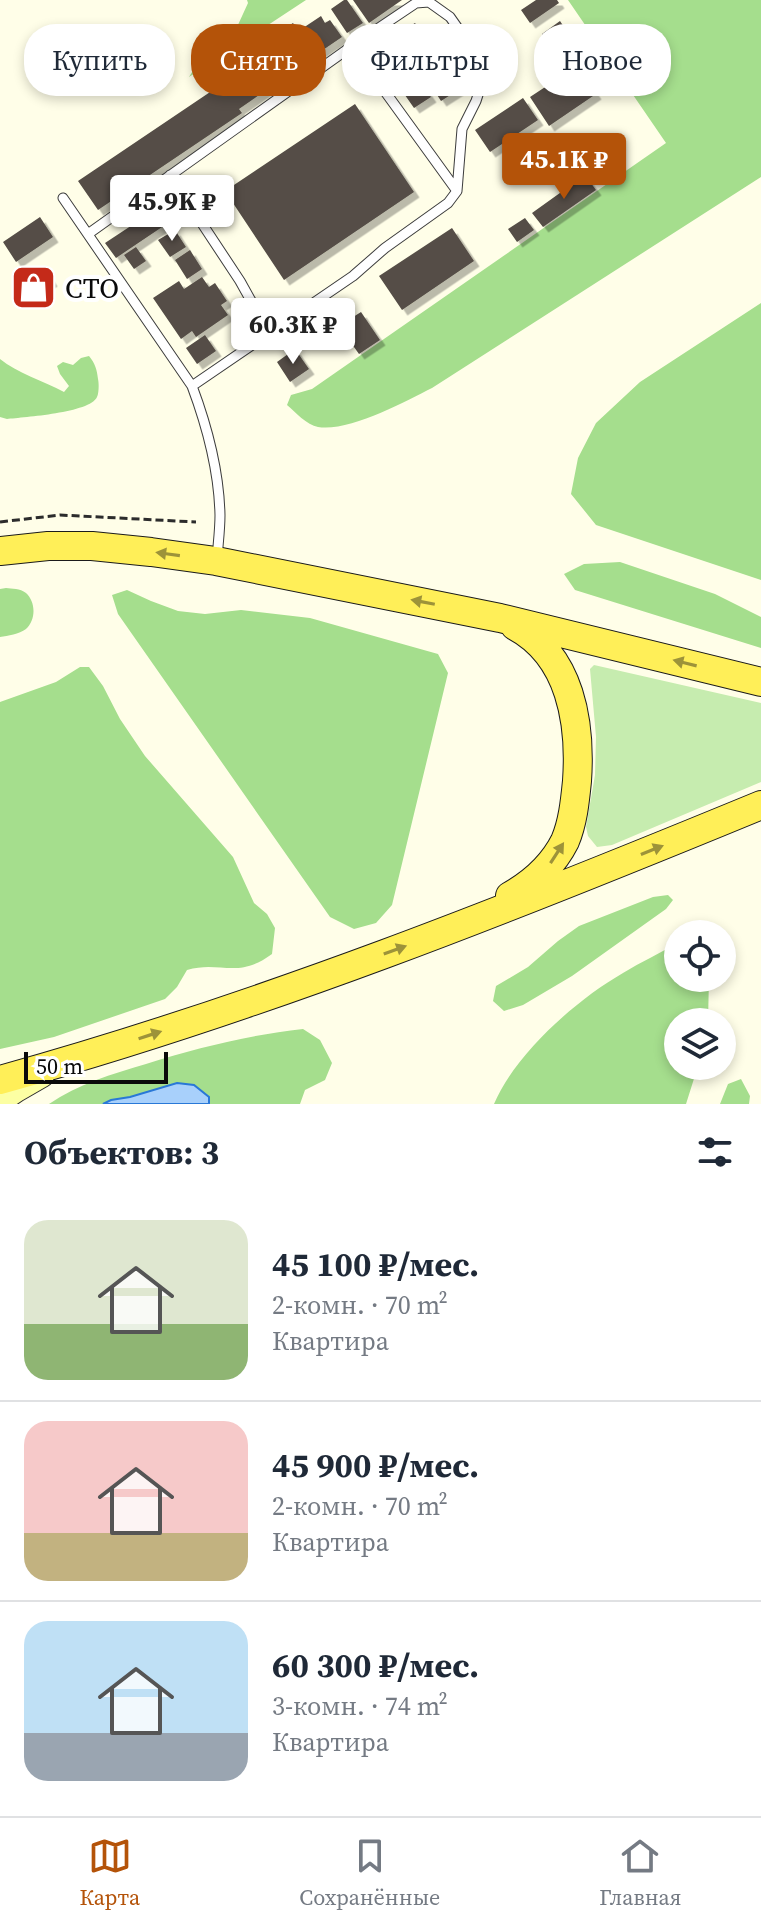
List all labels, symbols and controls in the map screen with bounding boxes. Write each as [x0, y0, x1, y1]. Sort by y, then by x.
chip: Купить [24, 24, 175, 96]
chip: Снять [191, 24, 326, 96]
chip: Фильтры [342, 24, 518, 96]
chip: Новое [534, 24, 671, 96]
pin: 45.1K ₽ [490, 133, 638, 201]
text: 45.1K ₽ [520, 141, 608, 177]
pin: 45.9K ₽ [98, 175, 246, 243]
text: 45.9K ₽ [128, 183, 216, 219]
shop icon: СТО [10, 264, 58, 312]
place label: СТО [65, 269, 119, 307]
pin: 60.3K ₽ [219, 298, 367, 366]
text: 60.3K ₽ [249, 306, 337, 342]
one-way arrow [155, 547, 180, 560]
one-way arrow [411, 596, 436, 608]
one-way arrow [673, 657, 698, 669]
one-way arrow [549, 842, 564, 863]
one-way arrow [640, 843, 664, 856]
map controls [664, 920, 736, 1080]
button: locate [664, 920, 736, 992]
one-way arrow [383, 943, 407, 956]
button: layers [664, 1008, 736, 1080]
one-way arrow [138, 1028, 162, 1040]
scale bar [24, 1048, 168, 1084]
text: 50 m [36, 1051, 83, 1081]
text: Объектов: 3 [24, 1129, 219, 1175]
icon: filters [693, 1130, 737, 1174]
text: 45 100 ₽/мес. [272, 1241, 479, 1287]
icon: home [88, 1252, 184, 1348]
text: 2-комн. · 70 m² [272, 1287, 448, 1323]
text: Квартира [272, 1323, 389, 1359]
text: 45 900 ₽/мес. [272, 1442, 479, 1488]
icon: home [88, 1453, 184, 1549]
text: 2-комн. · 70 m² [272, 1488, 448, 1524]
text: Квартира [272, 1524, 389, 1560]
text: 60 300 ₽/мес. [272, 1642, 479, 1688]
icon: home [88, 1653, 184, 1749]
text: 3-комн. · 74 m² [272, 1688, 448, 1724]
text: Квартира [272, 1724, 389, 1760]
tab: Карта [80, 1834, 140, 1912]
tab: Сохранённые [299, 1834, 440, 1912]
tab: Главная [599, 1834, 681, 1912]

